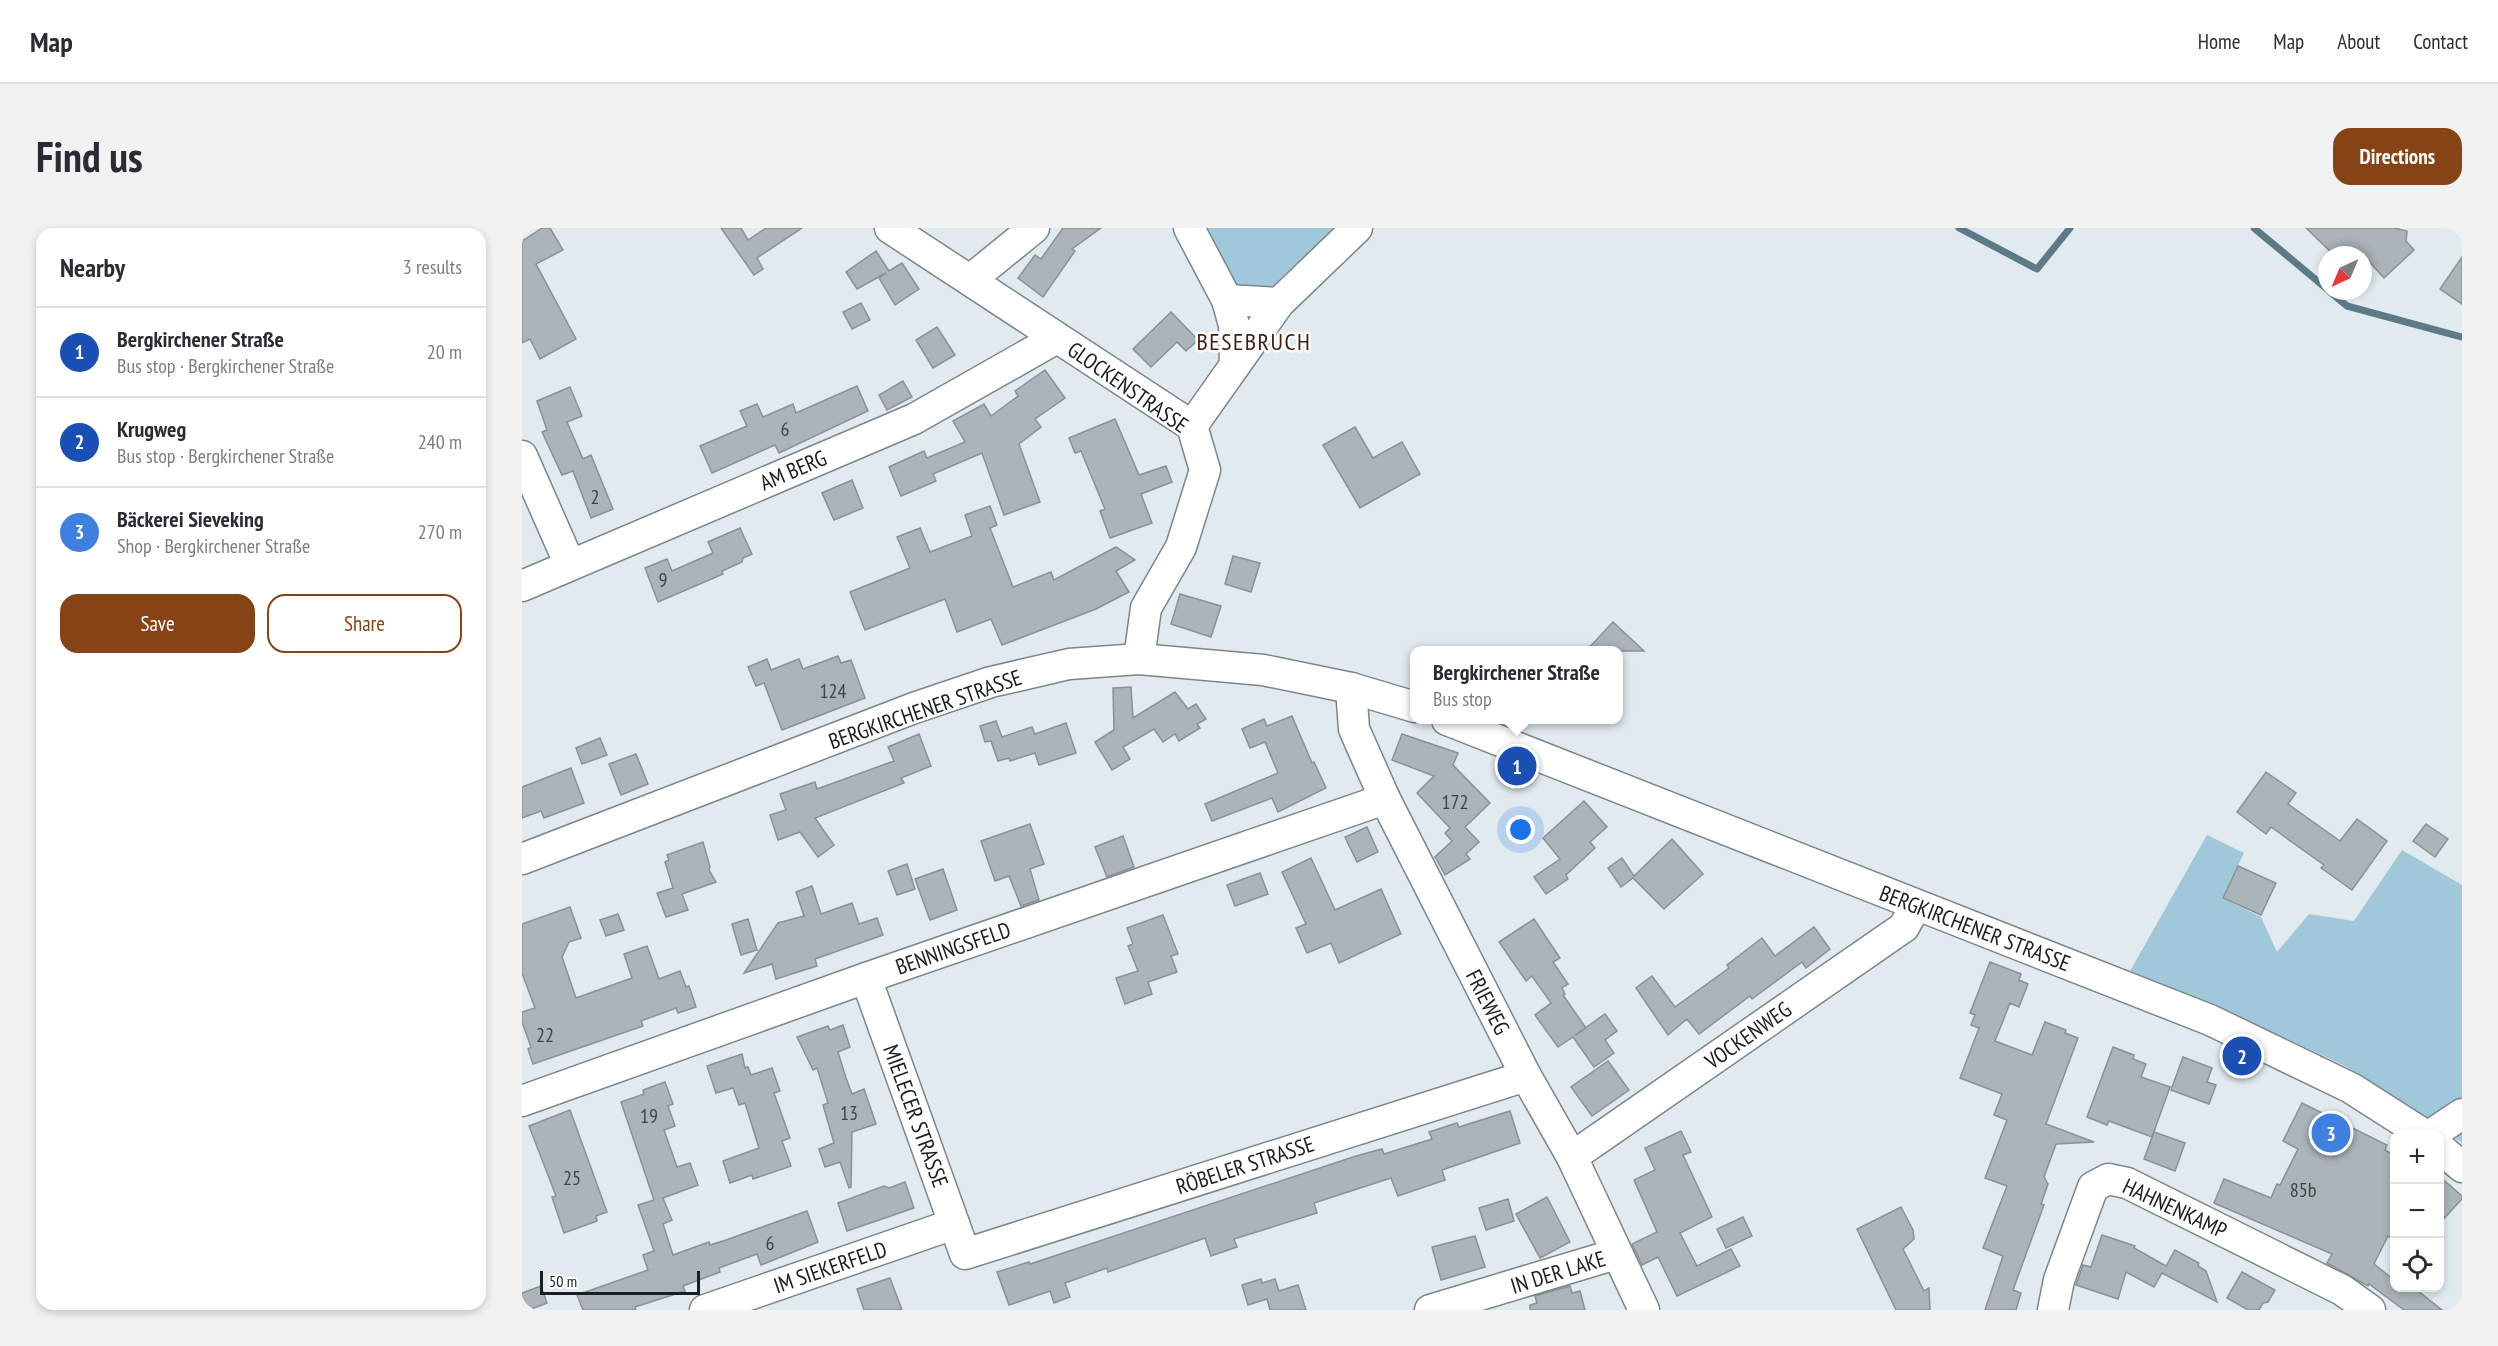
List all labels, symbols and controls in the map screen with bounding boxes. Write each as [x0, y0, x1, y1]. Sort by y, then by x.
text: Map [30, 23, 73, 60]
text: Home [2198, 28, 2240, 55]
text: Map [2273, 28, 2304, 55]
text: About [2337, 28, 2380, 55]
text: Contact [2413, 28, 2468, 55]
button: Directions [2333, 128, 2462, 185]
text: Find us [36, 129, 143, 184]
north arrow [2318, 246, 2372, 300]
text: Nearby [60, 251, 125, 284]
text: 3 results [403, 254, 462, 280]
text: Bergkirchener Straße [117, 325, 284, 353]
district label: BESEBRUCH [1197, 326, 1311, 357]
street label: GLOCKENSTRASSE [1062, 335, 1194, 439]
text: 1 [75, 339, 84, 365]
text: 20 m [427, 339, 462, 365]
text: Bus stop · Bergkirchener Straße [117, 353, 334, 379]
text: Krugweg [117, 415, 186, 443]
house number: 6 [781, 416, 790, 442]
text: 2 [75, 429, 84, 455]
text: 240 m [418, 429, 462, 455]
text: Bus stop · Bergkirchener Straße [117, 443, 334, 469]
street label: AM BERG [755, 444, 831, 496]
house number: 2 [591, 484, 600, 510]
text: Bäckerei Sieveking [117, 505, 264, 533]
text: 3 [75, 519, 84, 545]
text: 270 m [418, 519, 462, 545]
text: Shop · Bergkirchener Straße [117, 533, 310, 559]
house number: 9 [659, 567, 668, 593]
button: Save [60, 594, 255, 653]
button: Share [267, 594, 462, 653]
popup [1410, 646, 1623, 724]
text: Bergkirchener Straße [1433, 658, 1600, 686]
street label: BERGKIRCHENER STRASSE [825, 663, 1025, 755]
house number: 124 [820, 678, 847, 704]
text: Bus stop [1433, 686, 1492, 712]
pin: 1 [1498, 744, 1536, 788]
house number: 172 [1442, 789, 1469, 815]
your location [1506, 815, 1535, 844]
street label: BERGKIRCHENER STRASSE [1876, 879, 2074, 977]
street label: BENNINGSFELD [892, 915, 1014, 981]
street label: FRIEWEG [1460, 965, 1516, 1039]
street label: VOCKENWEG [1699, 995, 1797, 1075]
house number: 22 [536, 1022, 554, 1048]
pin: 2 [2222, 1034, 2262, 1078]
street label: MIELECER STRASSE [877, 1041, 955, 1191]
house number: 13 [840, 1100, 858, 1126]
house number: 19 [640, 1103, 658, 1129]
pin: 3 [2312, 1110, 2350, 1156]
street label: RÖBELER STRASSE [1172, 1129, 1318, 1201]
map controls [2390, 1130, 2444, 1292]
button: + [2390, 1130, 2444, 1184]
house number: 25 [563, 1165, 581, 1191]
street label: HAHNENKAMP [2118, 1172, 2232, 1244]
house number: 85b [2290, 1177, 2316, 1203]
button: − [2390, 1184, 2444, 1238]
house number: 6 [766, 1230, 775, 1256]
street label: IM SIEKERFELD [770, 1235, 890, 1299]
button: locate [2390, 1238, 2444, 1292]
street label: IN DER LAKE [1507, 1244, 1609, 1300]
scale bar [540, 1268, 700, 1296]
text: 50 m [549, 1271, 577, 1291]

